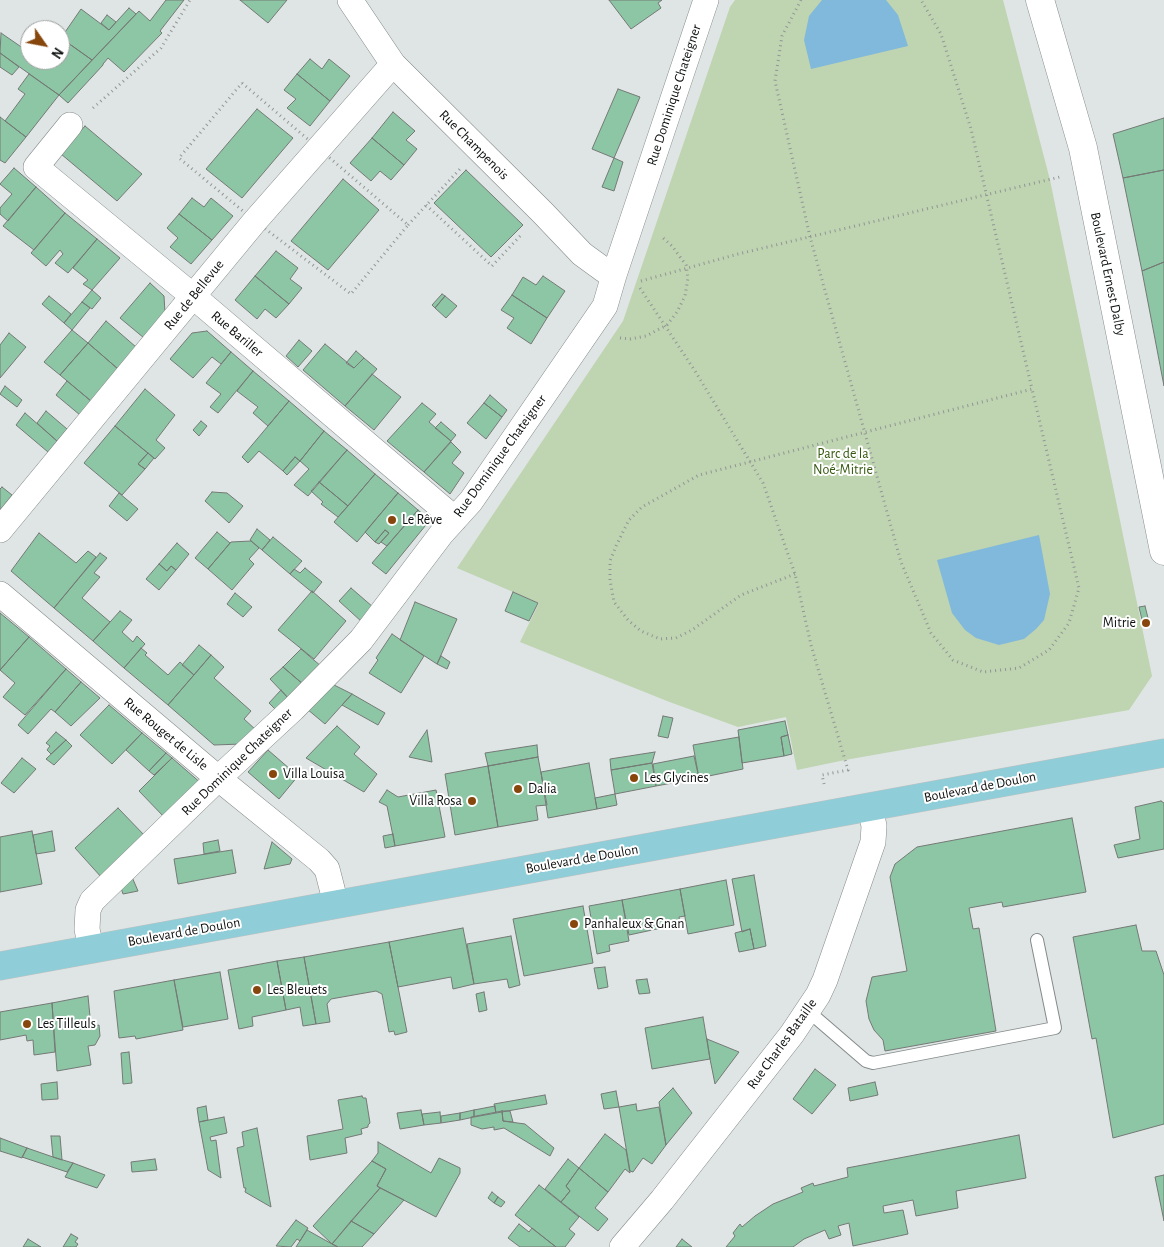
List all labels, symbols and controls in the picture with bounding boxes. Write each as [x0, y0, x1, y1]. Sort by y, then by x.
north arrow [20, 20, 70, 70]
street label: Rue Dominique Chateigner [643, 22, 705, 168]
text: N [48, 45, 65, 61]
street label: Rue Champenois [436, 107, 512, 183]
street label: Boulevard Ernest Dalby [1087, 211, 1129, 337]
street label: Rue de Bellevue [160, 256, 228, 334]
street label: Rue Bariller [207, 307, 267, 361]
street label: Rue Dominique Chateigner [450, 391, 550, 521]
park label: Parc de la Noé-Mitrie [813, 446, 873, 478]
place label: Le Rêve [402, 512, 442, 528]
marker: Le Rêve [386, 514, 398, 526]
place label: Mitrie [1103, 615, 1136, 631]
marker: Mitrie [1140, 617, 1152, 629]
street label: Rue Rouget de Lisle [120, 694, 212, 774]
street label: Rue Dominique Chateigner [178, 705, 296, 819]
place label: Villa Louisa [283, 766, 345, 782]
marker: Villa Louisa [267, 768, 279, 780]
street label: Boulevard de Doulon [922, 768, 1038, 806]
place label: Les Glycines [644, 770, 709, 786]
marker: Les Glycines [628, 772, 640, 784]
place label: Dalia [528, 781, 557, 797]
marker: Dalia [512, 783, 524, 795]
place label: Villa Rosa [409, 793, 462, 809]
marker: Villa Rosa [466, 795, 478, 807]
street label: Boulevard de Doulon [524, 841, 640, 877]
street label: Boulevard de Doulon [126, 914, 242, 950]
place label: Panhaleux & Gnan [584, 916, 685, 932]
marker: Panhaleux & Gnan [568, 918, 580, 930]
place label: Les Bleuets [267, 982, 327, 998]
marker: Les Bleuets [251, 984, 263, 996]
street label: Rue Charles Bataille [743, 995, 821, 1093]
place label: Les Tilleuls [37, 1016, 96, 1032]
marker: Les Tilleuls [21, 1018, 33, 1030]

